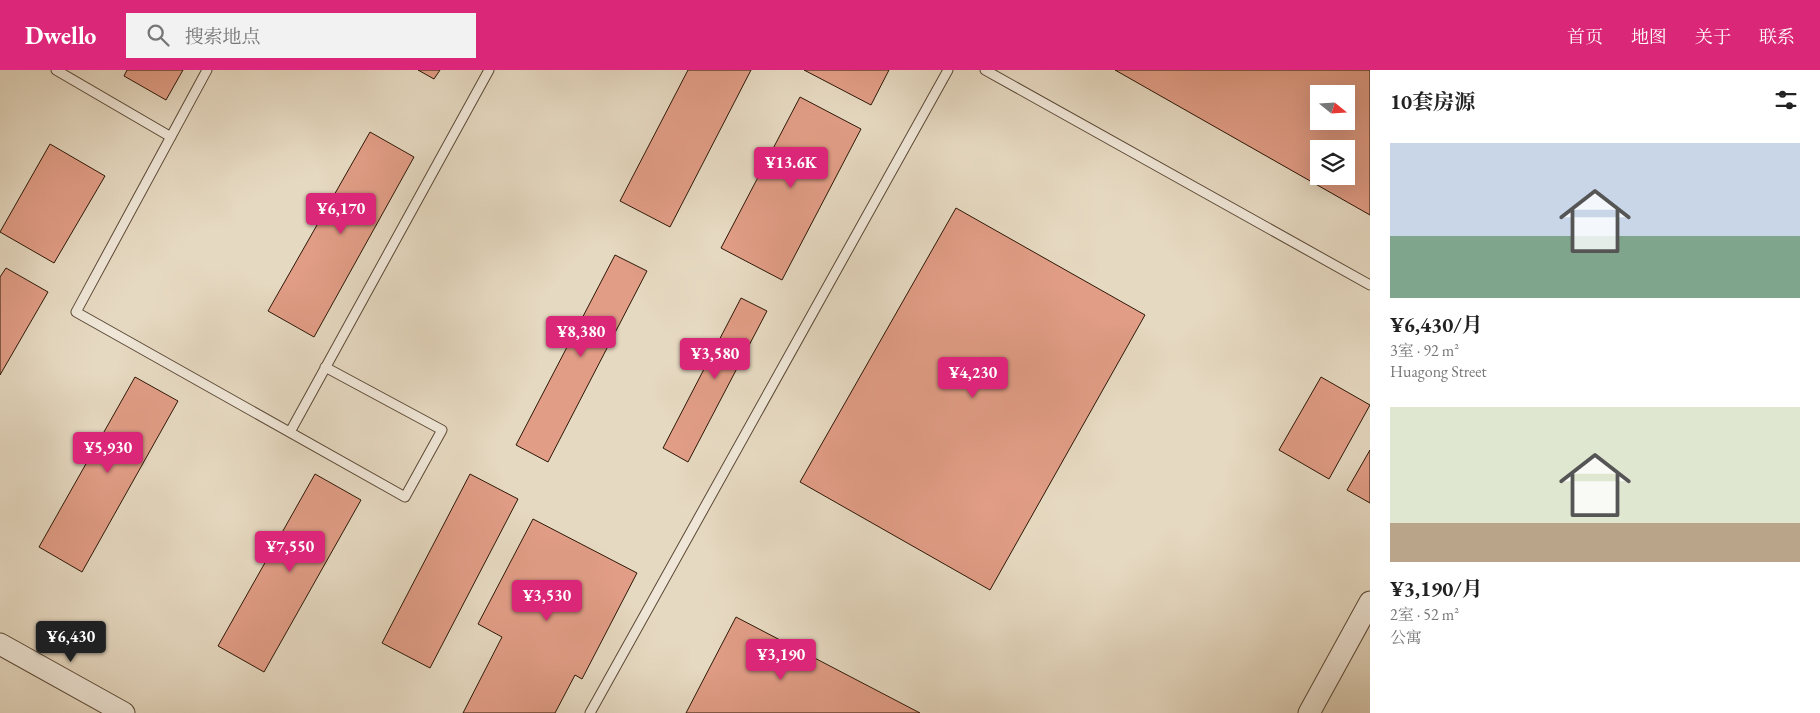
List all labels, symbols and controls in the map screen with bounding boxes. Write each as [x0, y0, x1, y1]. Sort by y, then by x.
search box [126, 13, 476, 58]
text: Dwello [25, 20, 96, 51]
icon: search [144, 21, 172, 49]
text: 搜索地点 [184, 24, 260, 49]
text: 首页 [1567, 25, 1603, 48]
text: 地图 [1631, 25, 1667, 48]
text: 关于 [1695, 25, 1731, 48]
text: 联系 [1759, 25, 1795, 48]
north arrow [1310, 85, 1355, 130]
map controls [1310, 85, 1355, 185]
icon: filters [1772, 86, 1800, 114]
text: 10套房源 [1390, 88, 1475, 115]
button: layers [1310, 140, 1355, 185]
pin: ¥13.6K [750, 146, 832, 189]
text: ¥13.6K [765, 152, 817, 173]
icon: home [1550, 176, 1640, 266]
pin: ¥6,170 [300, 192, 382, 235]
text: ¥6,170 [317, 198, 365, 219]
text: ¥6,430/月 [1390, 311, 1483, 338]
pin: ¥8,380 [540, 316, 622, 358]
text: ¥8,380 [557, 321, 605, 342]
pin: ¥3,580 [674, 338, 756, 380]
text: 3室 · 92 m² [1390, 340, 1459, 361]
text: ¥3,580 [691, 343, 739, 364]
pin: ¥4,230 [932, 356, 1014, 399]
text: Huagong Street [1390, 361, 1486, 382]
text: ¥4,230 [949, 362, 997, 383]
pin: ¥5,930 [67, 432, 149, 474]
text: ¥5,930 [84, 437, 132, 458]
icon: home [1550, 440, 1640, 530]
pin: ¥7,550 [249, 530, 331, 573]
text: ¥7,550 [266, 536, 314, 557]
text: ¥3,190/月 [1390, 575, 1483, 602]
pin: ¥3,530 [506, 580, 588, 622]
text: ¥3,530 [523, 585, 571, 606]
text: 2室 · 52 m² [1390, 604, 1459, 625]
pin: ¥6,430 [30, 620, 112, 663]
text: ¥6,430 [47, 626, 95, 647]
text: 公寓 [1390, 627, 1422, 648]
pin: ¥3,190 [740, 638, 822, 681]
text: ¥3,190 [757, 644, 805, 665]

